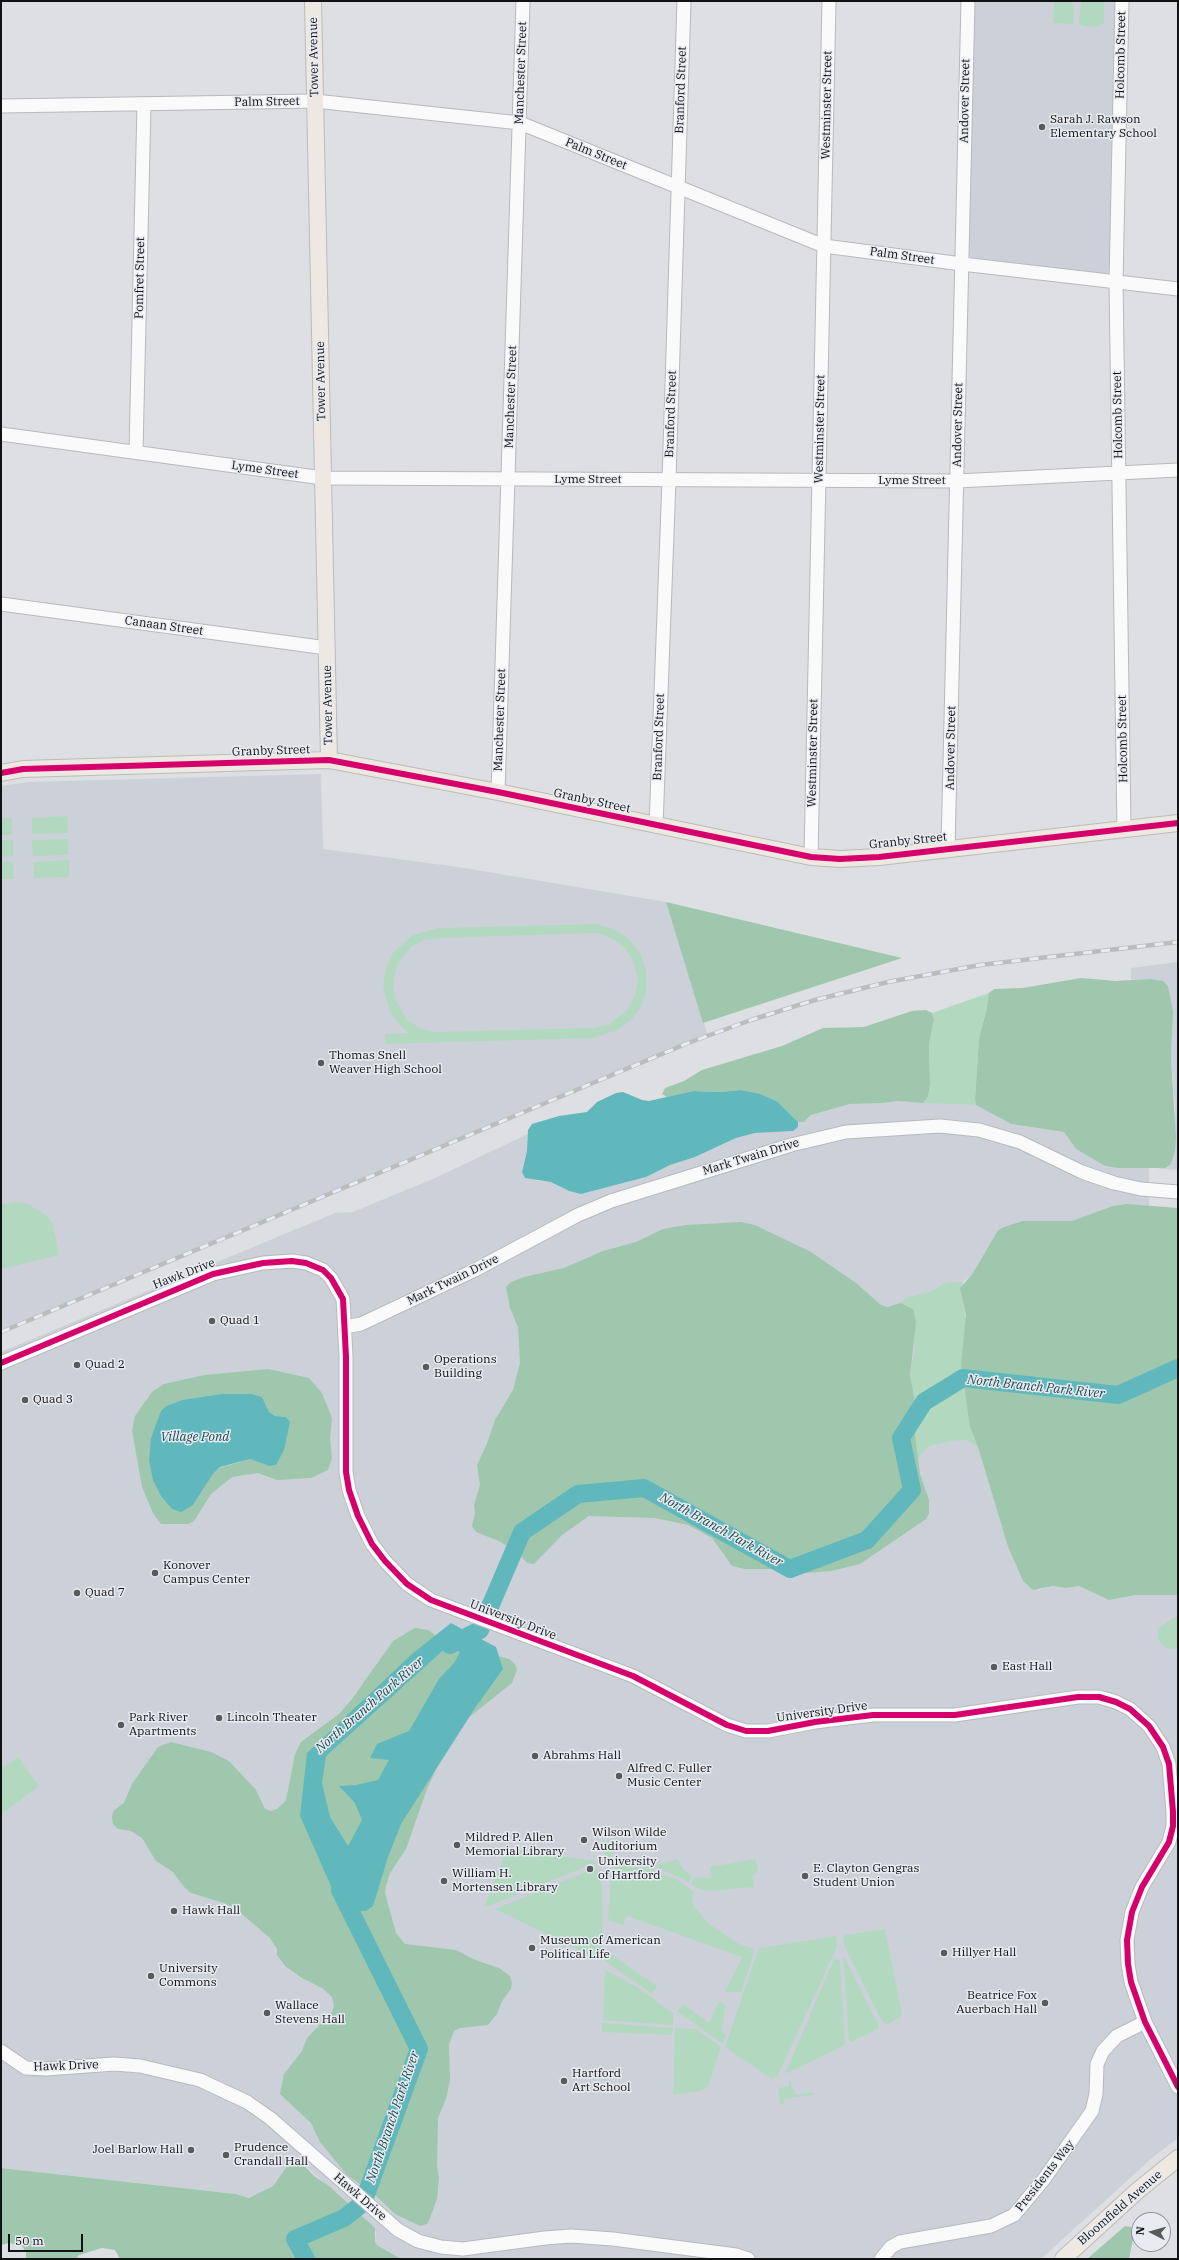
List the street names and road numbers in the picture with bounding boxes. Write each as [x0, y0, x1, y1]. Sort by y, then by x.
street label: Holcomb Street [1113, 11, 1129, 99]
street label: Tower Avenue [306, 17, 322, 97]
street label: Manchester Street [512, 21, 530, 125]
street label: Branford Street [672, 46, 690, 134]
street label: Westminster Street [819, 51, 835, 159]
street label: Andover Street [957, 59, 973, 143]
street label: Palm Street [234, 94, 300, 110]
street label: Palm Street [563, 135, 629, 173]
street label: Pomfret Street [132, 237, 148, 319]
street label: Palm Street [869, 244, 935, 268]
street label: Tower Avenue [313, 341, 329, 421]
street label: Manchester Street [502, 345, 520, 449]
street label: Branford Street [662, 370, 680, 458]
street label: Holcomb Street [1110, 371, 1126, 459]
street label: Westminster Street [812, 375, 828, 483]
street label: Andover Street [950, 383, 966, 467]
street label: Lyme Street [231, 458, 299, 482]
street label: Lyme Street [554, 473, 622, 487]
street label: Lyme Street [878, 474, 946, 488]
street label: Canaan Street [124, 613, 204, 639]
street label: Tower Avenue [320, 665, 336, 745]
street label: Manchester Street [491, 668, 509, 772]
street label: Branford Street [650, 693, 668, 781]
street label: Holcomb Street [1115, 695, 1131, 783]
street label: Westminster Street [805, 699, 821, 807]
street label: Andover Street [943, 706, 959, 790]
street label: Granby Street [232, 742, 310, 760]
street label: Granby Street [552, 786, 632, 816]
street label: Granby Street [868, 830, 948, 852]
street label: Mark Twain Drive [701, 1135, 801, 1179]
street label: Mark Twain Drive [405, 1252, 501, 1308]
street label: Hawk Drive [151, 1256, 217, 1292]
street label: University Drive [468, 1597, 558, 1643]
street label: University Drive [776, 1698, 868, 1726]
street label: Hawk Drive [33, 2058, 99, 2074]
street label: Presidents Way [1013, 2137, 1077, 2215]
street label: Bloomfield Avenue [1075, 2168, 1165, 2248]
street label: Hawk Drive [331, 2170, 389, 2224]

